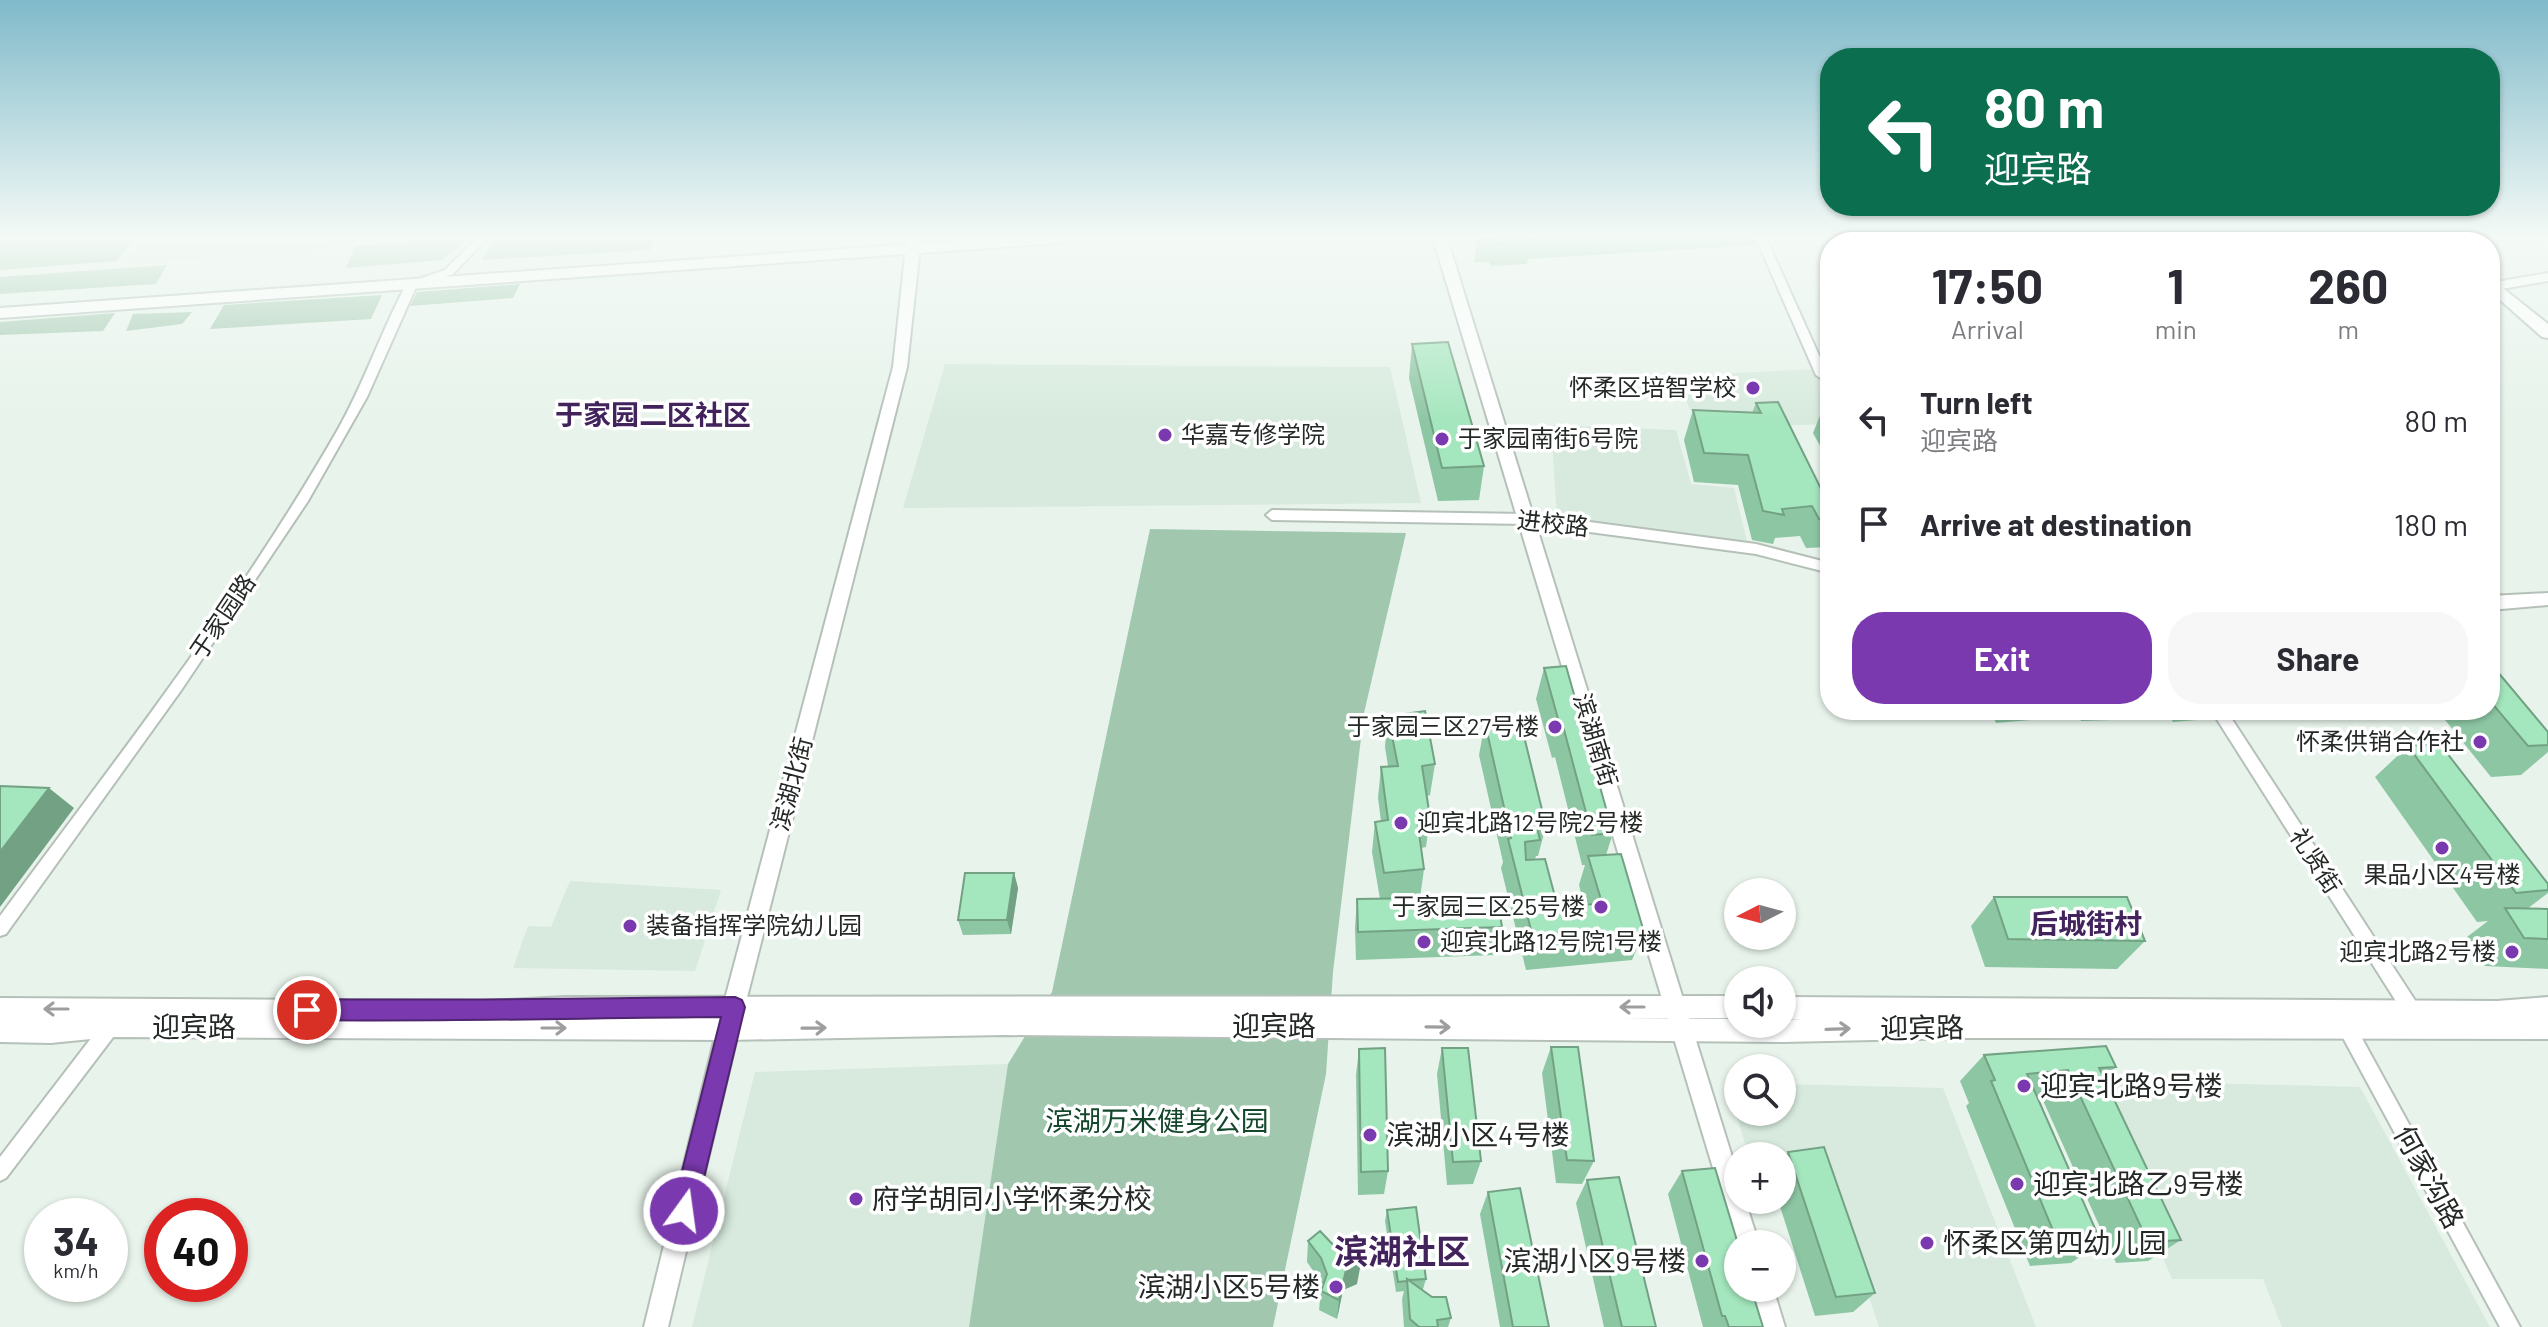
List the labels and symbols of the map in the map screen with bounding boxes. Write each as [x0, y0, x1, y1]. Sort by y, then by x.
place label: 怀柔区培智学校 [1569, 372, 1737, 401]
marker: 怀柔区培智学校 [1744, 379, 1762, 397]
district label: 于家园二区社区 [555, 397, 751, 431]
place label: 华嘉专修学院 [1181, 419, 1325, 448]
place label: 于家园南街6号院 [1458, 423, 1638, 452]
marker: 华嘉专修学院 [1156, 426, 1174, 444]
marker: 于家园南街6号院 [1433, 430, 1451, 448]
street label: 进校路 [1516, 504, 1590, 541]
street label: 于家园路 [183, 568, 261, 664]
street label: 滨湖南街 [1569, 689, 1624, 790]
place label: 于家园三区27号楼 [1347, 711, 1539, 740]
marker: 于家园三区27号楼 [1546, 718, 1564, 736]
place label: 怀柔供销合作社 [2296, 726, 2464, 755]
street label: 滨湖北街 [764, 733, 817, 834]
marker: 怀柔供销合作社 [2471, 733, 2489, 751]
place label: 迎宾北路12号院2号楼 [1417, 807, 1643, 836]
marker: 迎宾北路12号院2号楼 [1392, 814, 1410, 832]
street label: 礼贤街 [2284, 822, 2348, 898]
marker: 果品小区4号楼 [2433, 839, 2451, 857]
place label: 果品小区4号楼 [2363, 859, 2521, 888]
north arrow [1724, 878, 1796, 950]
place label: 于家园三区25号楼 [1392, 891, 1585, 920]
marker: 于家园三区25号楼 [1592, 898, 1610, 916]
district label: 后城街村 [2030, 906, 2142, 940]
place label: 装备指挥学院幼儿园 [646, 910, 862, 939]
marker: 装备指挥学院幼儿园 [621, 917, 639, 935]
place label: 迎宾北路12号院1号楼 [1440, 926, 1662, 955]
marker: 迎宾北路12号院1号楼 [1415, 933, 1433, 951]
place label: 迎宾北路2号楼 [2339, 936, 2496, 965]
marker: 迎宾北路2号楼 [2503, 943, 2521, 961]
pin [273, 976, 341, 1044]
one-way arrow [1619, 999, 1646, 1015]
one-way arrow [43, 1001, 70, 1017]
street label: 迎宾路 [1232, 1008, 1316, 1042]
street label: 迎宾路 [152, 1009, 236, 1043]
street label: 迎宾路 [1880, 1009, 1964, 1045]
one-way arrow [1424, 1019, 1451, 1035]
one-way arrow [540, 1020, 567, 1036]
one-way arrow [800, 1020, 827, 1036]
one-way arrow [1824, 1022, 1851, 1037]
place label: 迎宾北路9号楼 [2040, 1068, 2223, 1102]
marker: 迎宾北路9号楼 [2015, 1077, 2033, 1095]
park label: 滨湖万米健身公园 [1045, 1103, 1269, 1137]
place label: 滨湖小区4号楼 [1386, 1117, 1569, 1151]
street label: 何家沟路 [2388, 1119, 2472, 1234]
marker: 滨湖小区4号楼 [1361, 1126, 1379, 1144]
place label: 迎宾北路乙9号楼 [2033, 1166, 2244, 1200]
position arrow [642, 1169, 726, 1253]
marker: 迎宾北路乙9号楼 [2008, 1175, 2026, 1193]
place label: 府学胡同小学怀柔分校 [872, 1181, 1152, 1215]
marker: 府学胡同小学怀柔分校 [847, 1190, 865, 1208]
speed limit sign: 40 [144, 1198, 248, 1302]
place label: 怀柔区第四幼儿园 [1943, 1225, 2167, 1259]
district label: 滨湖社区 [1334, 1230, 1470, 1271]
marker: 怀柔区第四幼儿园 [1918, 1234, 1936, 1252]
place label: 滨湖小区9号楼 [1503, 1243, 1686, 1277]
marker: 滨湖小区9号楼 [1693, 1252, 1711, 1270]
place label: 滨湖小区5号楼 [1138, 1269, 1320, 1303]
marker: 滨湖小区5号楼 [1327, 1278, 1345, 1296]

